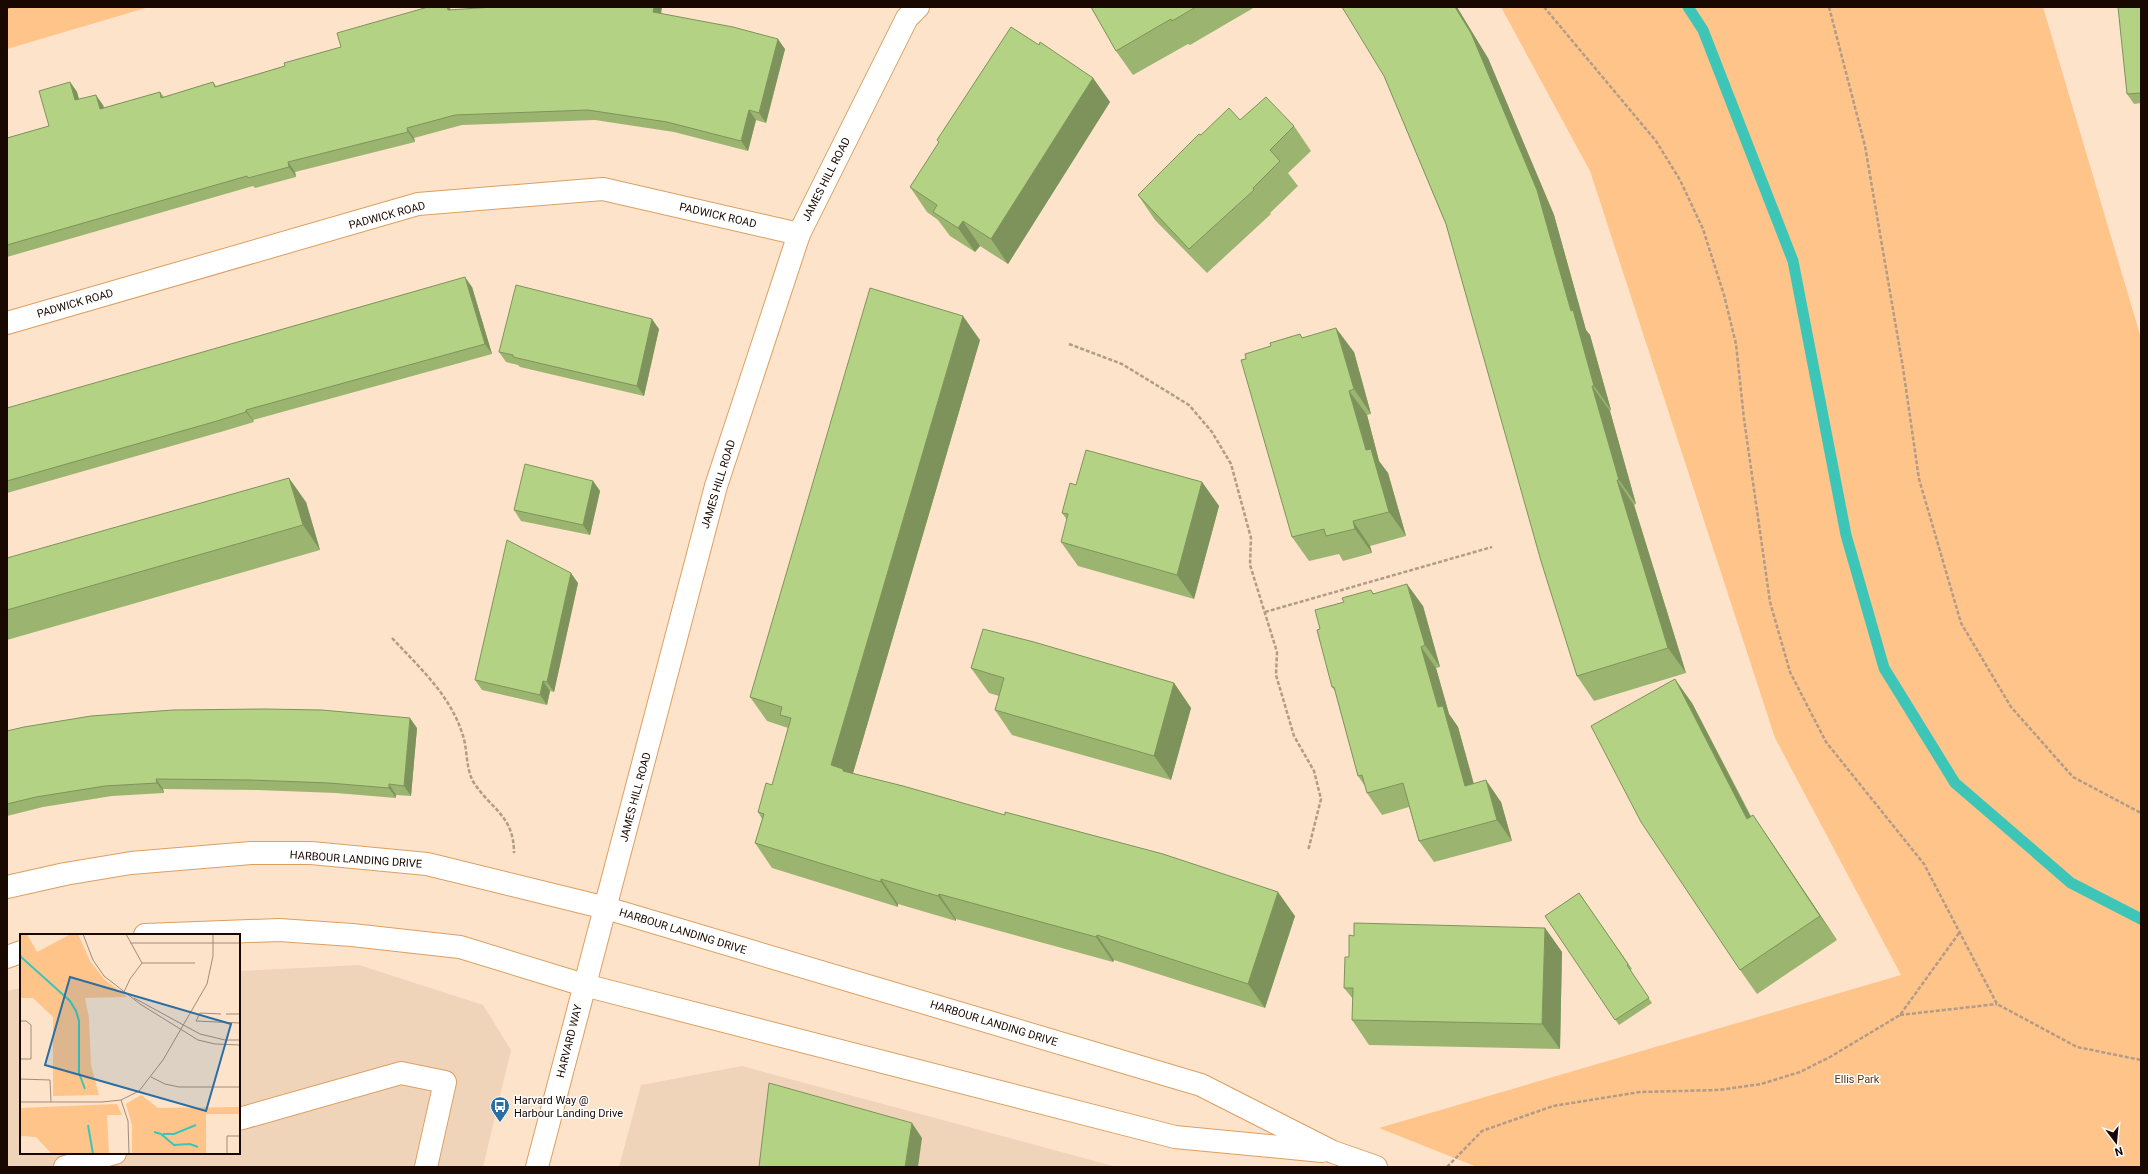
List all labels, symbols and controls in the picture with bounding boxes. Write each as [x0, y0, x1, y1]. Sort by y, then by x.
street label: JAMES HILL ROAD [800, 135, 853, 223]
street label: PADWICK ROAD [347, 199, 427, 232]
street label: PADWICK ROAD [678, 200, 758, 231]
street label: PADWICK ROAD [35, 286, 115, 321]
street label: JAMES HILL ROAD [699, 438, 738, 530]
street label: JAMES HILL ROAD [617, 751, 654, 843]
street label: HARBOUR LANDING DRIVE [289, 848, 423, 871]
street label: HARBOUR LANDING DRIVE [618, 906, 748, 957]
inset map [20, 934, 240, 1154]
street label: HARBOUR LANDING DRIVE [929, 998, 1059, 1049]
street label: HARVARD WAY [554, 1003, 585, 1079]
park label: Ellis Park [1835, 1073, 1880, 1086]
place label: Harvard Way @ Harbour Landing Drive [514, 1094, 623, 1120]
bus stop icon: Harvard Way @ Harbour Landing Drive [489, 1095, 511, 1123]
north arrow [2096, 1122, 2136, 1162]
text: N [2113, 1144, 2124, 1159]

